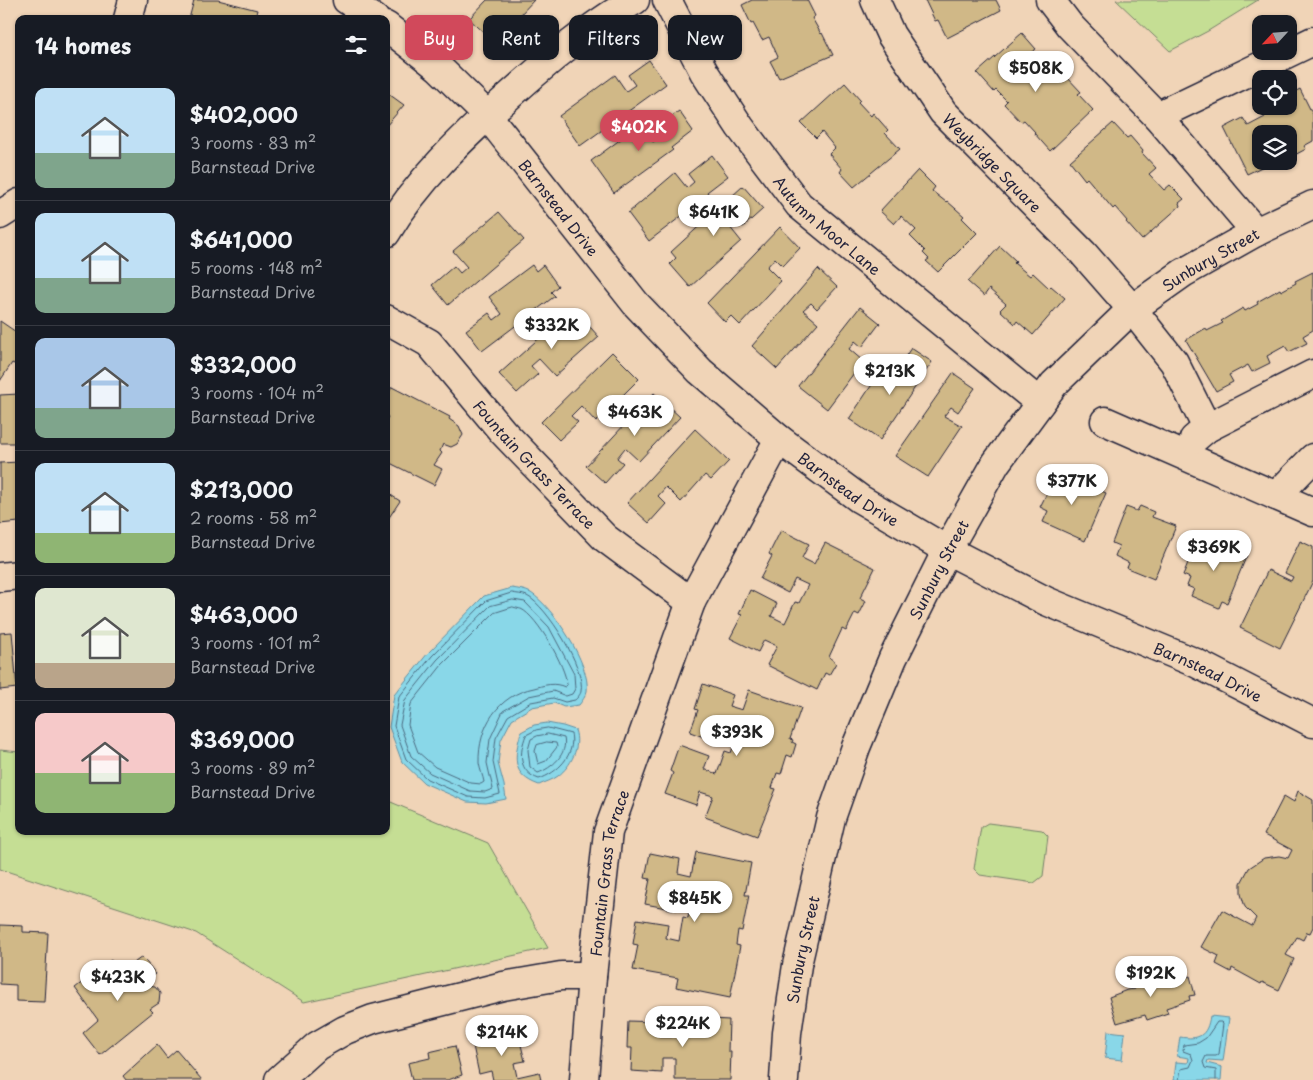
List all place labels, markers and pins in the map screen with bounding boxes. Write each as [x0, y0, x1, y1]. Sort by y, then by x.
pin: $508K [1001, 51, 1071, 93]
pin: $402K [604, 110, 674, 152]
pin: $641K [679, 194, 749, 237]
pin: $332K [517, 308, 587, 350]
pin: $213K [855, 354, 925, 396]
pin: $463K [600, 394, 670, 437]
pin: $377K [1037, 464, 1107, 506]
pin: $369K [1179, 530, 1249, 572]
pin: $393K [702, 714, 772, 757]
pin: $845K [660, 880, 730, 923]
pin: $192K [1116, 956, 1186, 998]
pin: $423K [83, 960, 153, 1002]
pin: $224K [648, 1006, 718, 1048]
pin: $214K [467, 1014, 537, 1057]

